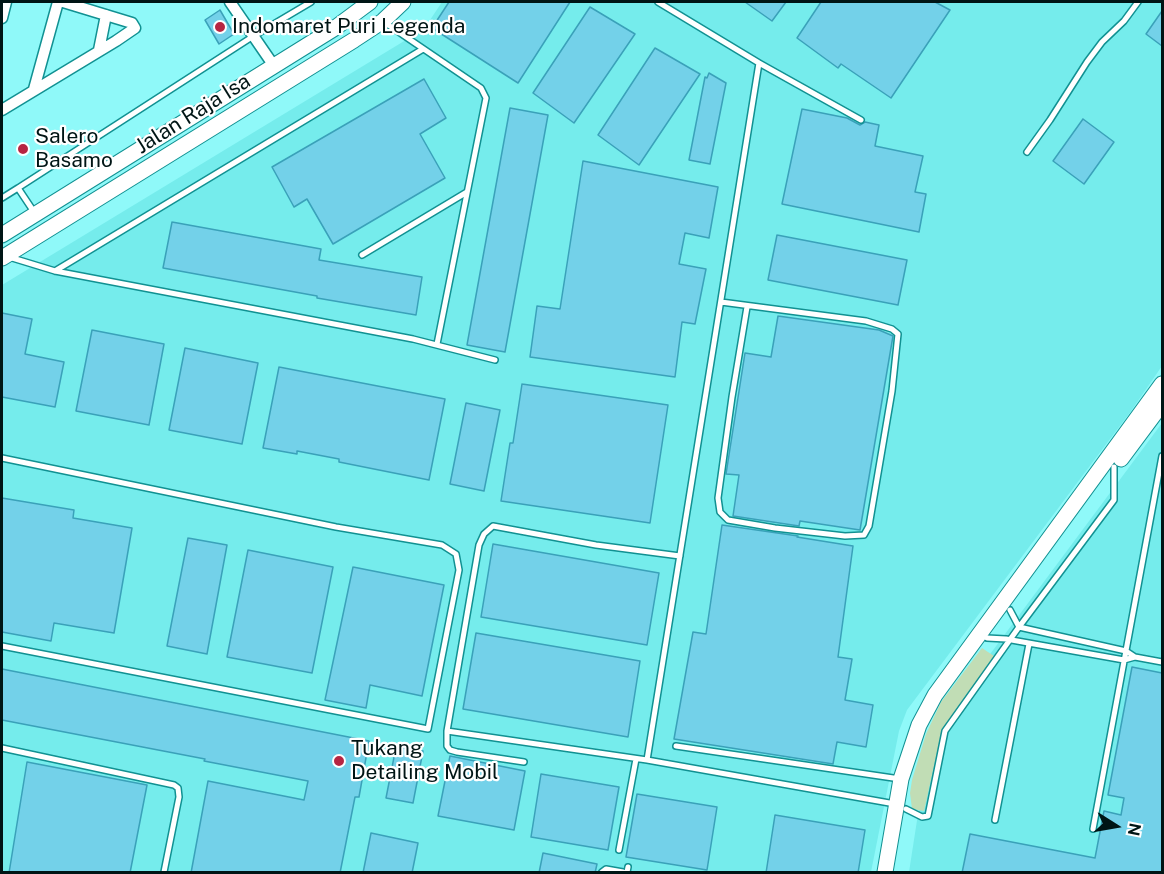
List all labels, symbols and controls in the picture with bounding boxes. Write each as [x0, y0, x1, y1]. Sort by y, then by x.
place label: Indomaret Puri Legenda [232, 14, 465, 40]
marker: Indomaret Puri Legenda [213, 20, 227, 34]
street label: Jalan Raja Isa [131, 69, 255, 159]
place label: Salero Basamo [35, 124, 113, 174]
marker: Salero Basamo [16, 142, 30, 156]
place label: Tukang Detailing Mobil [351, 736, 498, 786]
marker: Tukang Detailing Mobil [332, 754, 346, 768]
north arrow [1086, 796, 1146, 856]
text: N [1124, 822, 1145, 837]

